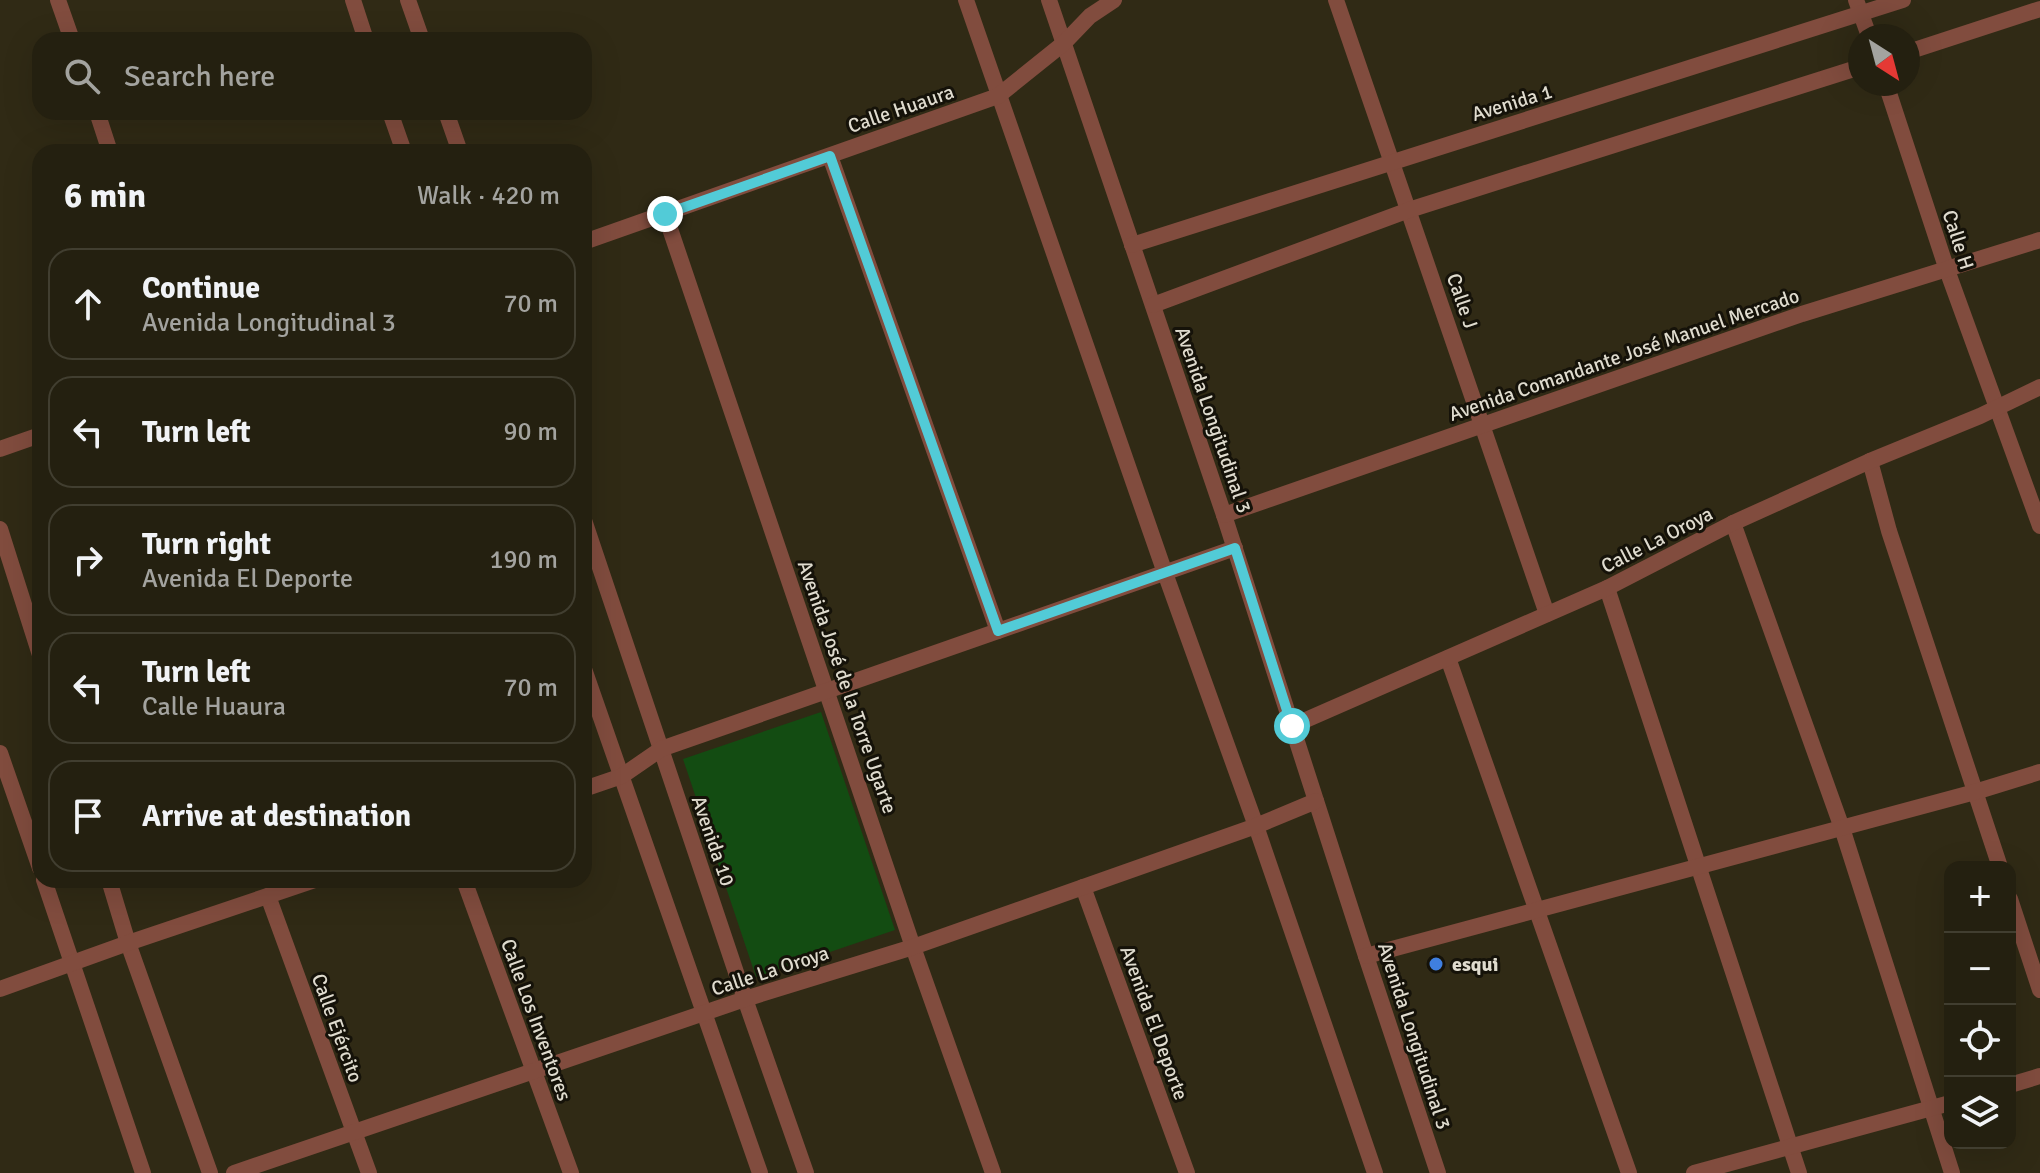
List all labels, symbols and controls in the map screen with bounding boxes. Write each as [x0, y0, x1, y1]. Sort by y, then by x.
north arrow [1848, 24, 1920, 96]
search box [32, 32, 592, 120]
icon: search [60, 54, 104, 98]
text: Search here [124, 58, 275, 95]
street label: Calle Huaura [845, 79, 957, 139]
street label: Avenida 1 [1469, 79, 1555, 127]
text: 6 min [64, 175, 146, 217]
text: Walk · 420 m [417, 180, 560, 212]
route end [647, 196, 683, 232]
street label: Calle H [1937, 207, 1979, 273]
text: Continue [142, 270, 260, 307]
street label: Calle J [1441, 270, 1483, 332]
icon: ahead [66, 282, 110, 326]
street label: Avenida Comandante José Manuel Mercado [1446, 283, 1802, 427]
text: 70 m [503, 288, 558, 320]
text: Avenida Longitudinal 3 [142, 307, 396, 339]
street label: Avenida Longitudinal 3 [1169, 324, 1257, 516]
icon: left [66, 410, 110, 454]
text: Turn left [142, 414, 251, 451]
text: 90 m [503, 416, 558, 448]
street label: Calle La Oroya [1597, 501, 1717, 579]
text: Turn right [142, 526, 271, 563]
icon: right [66, 538, 110, 582]
text: 190 m [489, 544, 558, 576]
street label: Avenida José de la Torre Ugarte [792, 557, 902, 817]
text: Avenida El Deporte [142, 563, 353, 595]
text: Turn left [142, 654, 251, 691]
icon: left [66, 666, 110, 710]
text: 70 m [503, 672, 558, 704]
text: Calle Huaura [142, 691, 286, 723]
route start [1274, 708, 1310, 744]
street label: Avenida 10 [686, 793, 740, 889]
icon: arrive [66, 794, 110, 838]
text: Arrive at destination [142, 798, 411, 835]
map controls [1944, 861, 2016, 1149]
button: + [1944, 861, 2016, 933]
button: − [1944, 933, 2016, 1005]
street label: Calle Los Inventores [495, 936, 577, 1105]
street label: Avenida Longitudinal 3 [1372, 939, 1456, 1133]
street label: Calle La Oroya [708, 940, 832, 1002]
street label: Avenida El Deporte [1114, 942, 1194, 1104]
place label: esqui [1452, 952, 1499, 977]
marker: esqui [1427, 955, 1445, 973]
street label: Calle Ejército [306, 970, 368, 1086]
button: locate [1944, 1005, 2016, 1077]
button: layers [1944, 1077, 2016, 1149]

